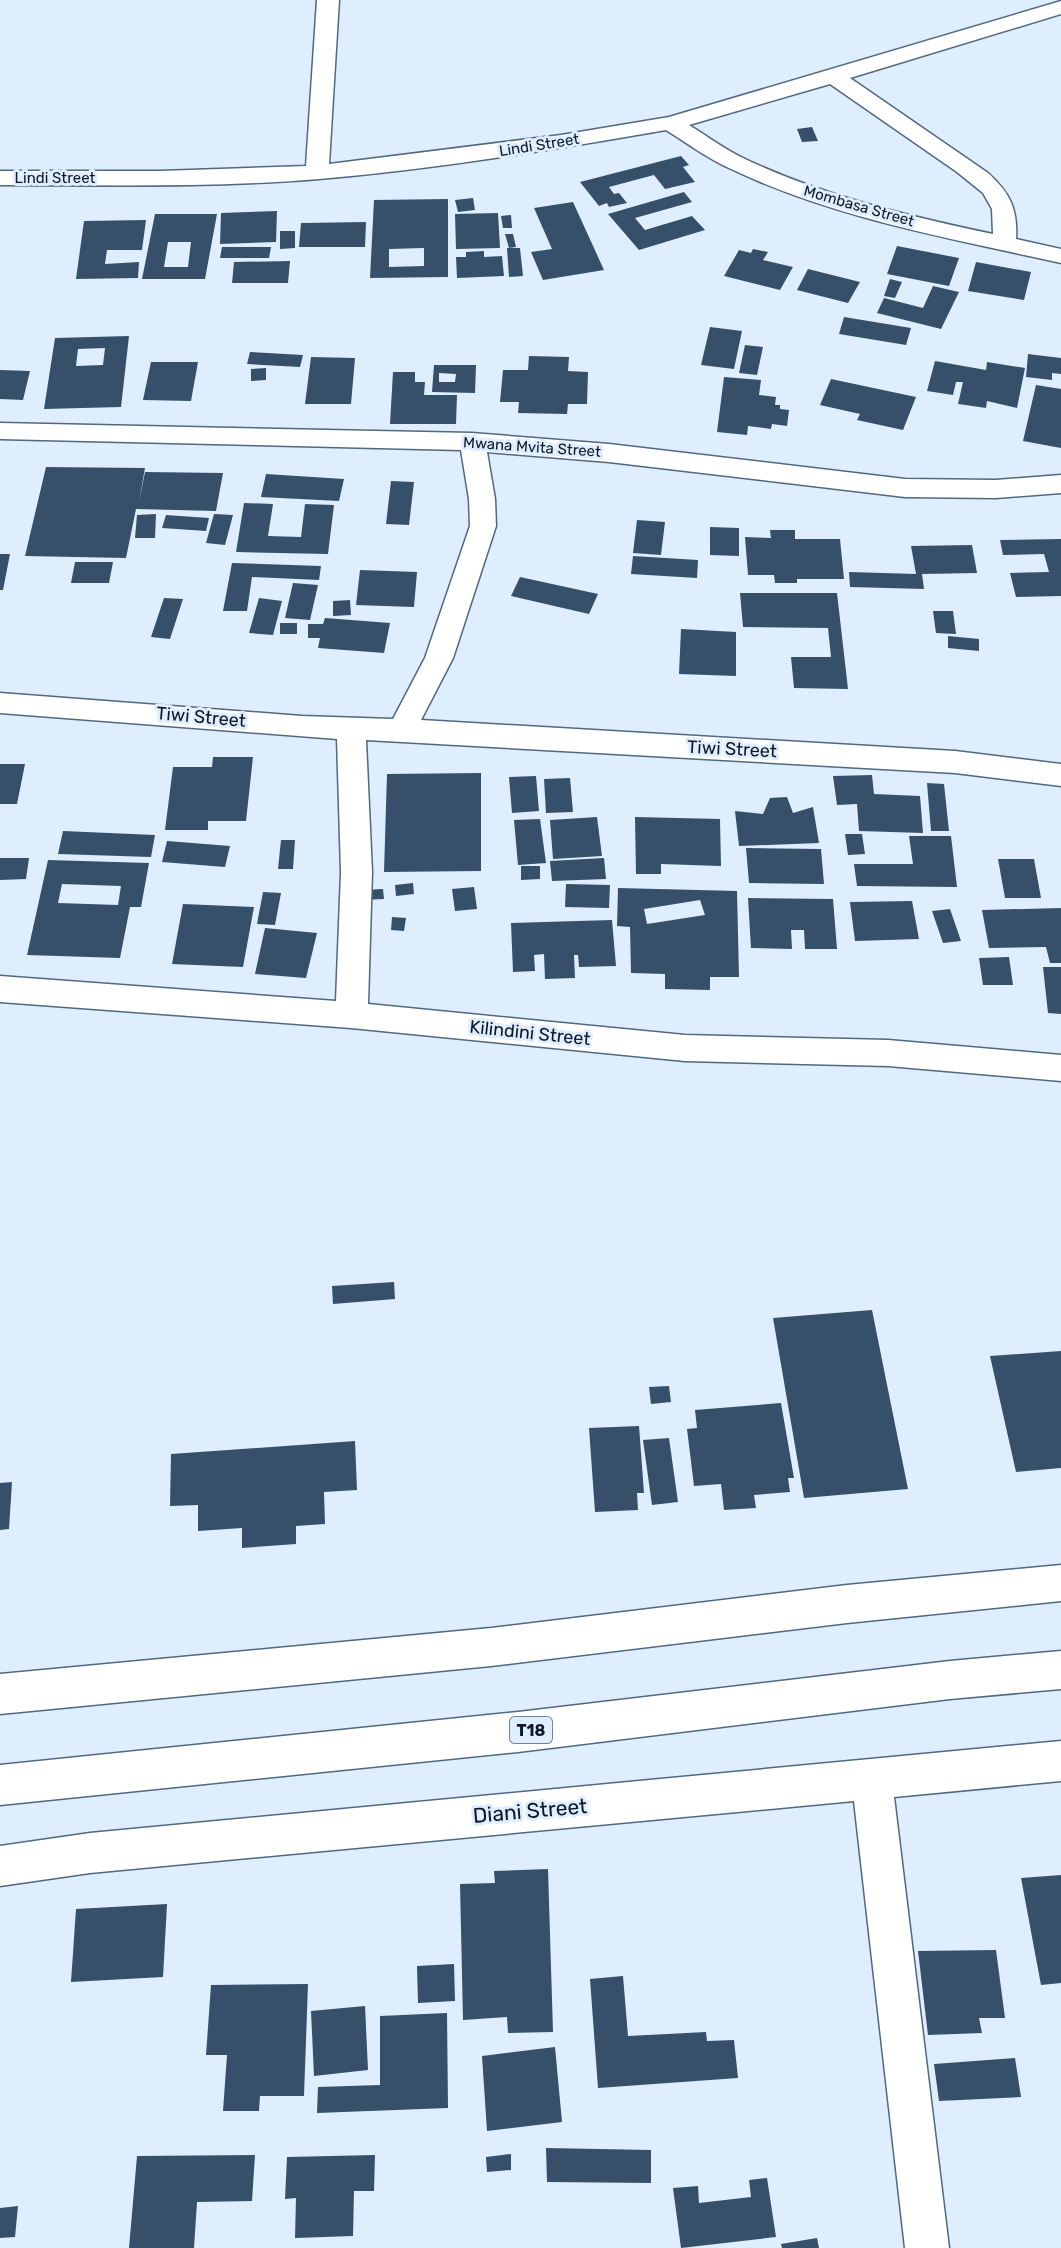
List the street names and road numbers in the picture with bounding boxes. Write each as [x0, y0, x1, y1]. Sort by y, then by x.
street label: Lindi Street [498, 130, 580, 160]
street label: Lindi Street [15, 169, 96, 187]
street label: Mombasa Street [802, 182, 916, 230]
street label: Mwana Mvita Street [463, 433, 602, 461]
street label: Tiwi Street [155, 702, 247, 732]
street label: Tiwi Street [687, 736, 777, 762]
street label: Kilindini Street [468, 1016, 592, 1050]
road number: T18 [510, 1717, 552, 1743]
street label: Diani Street [472, 1793, 588, 1828]

